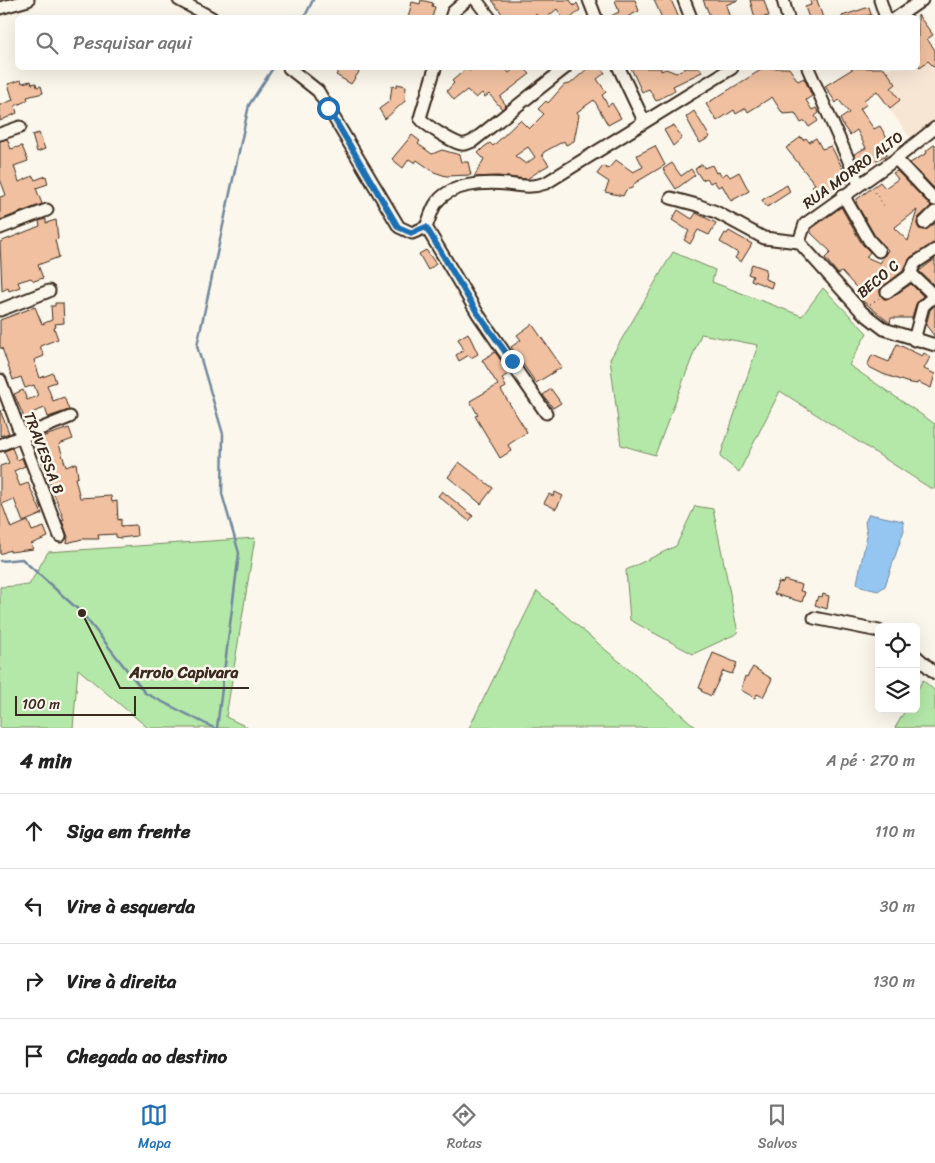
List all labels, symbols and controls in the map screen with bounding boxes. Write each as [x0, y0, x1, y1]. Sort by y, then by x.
search box [15, 15, 920, 70]
text: Pesquisar aqui [73, 26, 192, 59]
icon: search [33, 29, 61, 57]
route start [317, 97, 340, 120]
street label: RUA MORRO ALTO [797, 124, 909, 216]
street label: BECO C [851, 253, 905, 305]
route end [501, 350, 524, 373]
street label: TRAVESSA B [16, 408, 72, 498]
map controls [875, 623, 920, 713]
button: locate [875, 623, 920, 668]
callout: Arroio Capivara [120, 657, 249, 688]
text: Arroio Capivara [128, 658, 239, 687]
button: layers [875, 668, 920, 713]
text: 100 m [22, 692, 60, 717]
scale bar [15, 693, 136, 716]
text: 4 min [20, 742, 72, 780]
text: A pé · 270 m [826, 746, 915, 775]
text: Siga em frente [67, 815, 190, 848]
icon: ahead [20, 817, 48, 845]
text: 110 m [875, 817, 915, 846]
text: Vire à esquerda [67, 890, 195, 923]
icon: left [20, 892, 48, 920]
text: 30 m [880, 892, 915, 921]
text: Vire à direita [67, 965, 176, 998]
icon: right [20, 967, 48, 995]
text: 130 m [873, 967, 915, 996]
text: Chegada ao destino [67, 1040, 227, 1073]
icon: arrive [20, 1042, 48, 1070]
tab: Mapa [138, 1101, 171, 1156]
tab: Rotas [447, 1101, 482, 1156]
tab: Salvos [758, 1101, 797, 1156]

